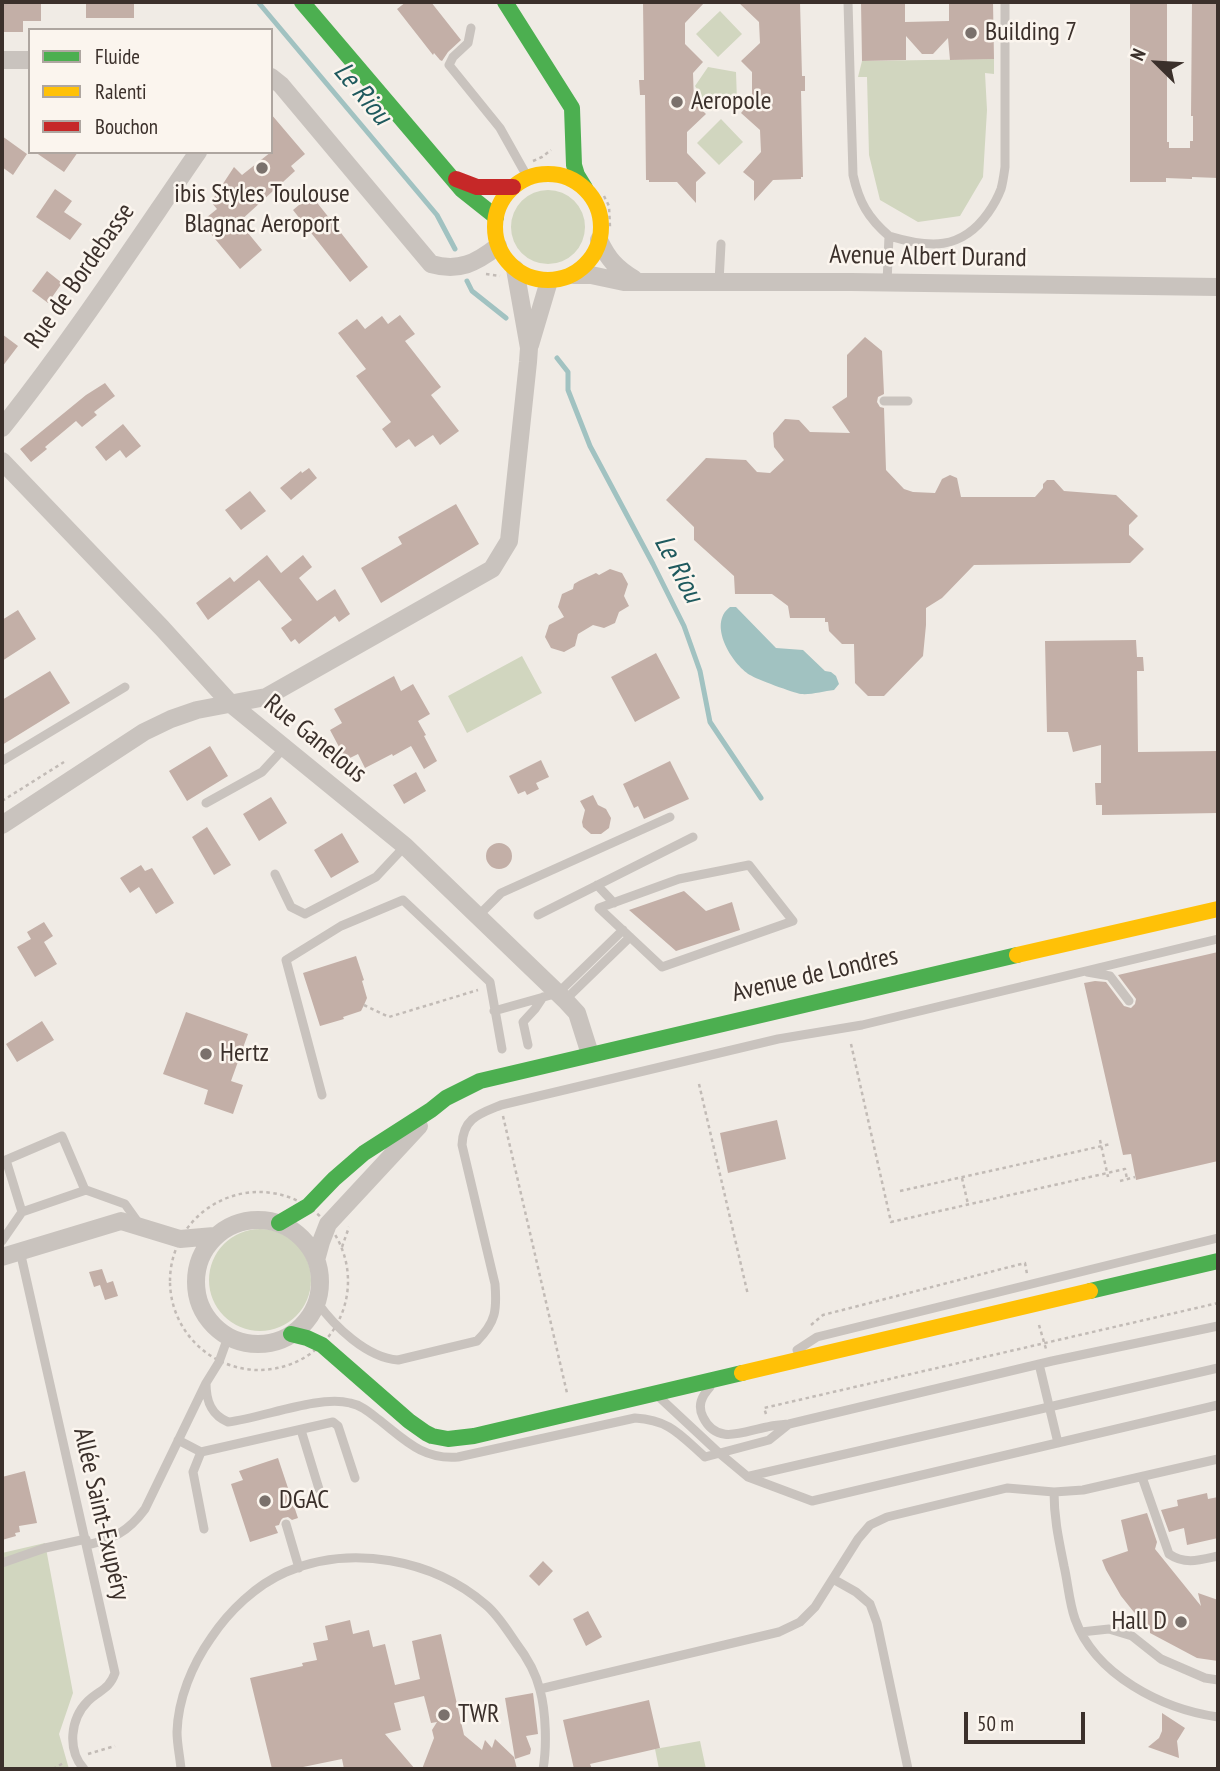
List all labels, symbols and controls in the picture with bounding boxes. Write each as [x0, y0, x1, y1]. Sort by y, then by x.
place label: Building 7 [985, 17, 1077, 49]
marker: Building 7 [963, 25, 979, 41]
legend [28, 28, 273, 154]
north arrow [1122, 28, 1192, 98]
text: Fluide [95, 43, 140, 70]
text: N [1125, 45, 1151, 64]
water label: Le Riou [326, 56, 398, 132]
text: Ralenti [95, 78, 147, 105]
place label: Aeropole [691, 86, 771, 118]
marker: Aeropole [669, 94, 685, 110]
text: Bouchon [95, 113, 158, 140]
marker: ibis Styles Toulouse Blagnac Aeroport [254, 160, 270, 176]
place label: ibis Styles Toulouse Blagnac Aeroport [174, 179, 350, 241]
street label: Rue de Bordebasse [18, 197, 142, 355]
street label: Avenue Albert Durand [829, 240, 1027, 274]
water label: Le Riou [646, 529, 710, 609]
street label: Rue Ganelous [257, 688, 373, 790]
street label: Avenue de Londres [729, 941, 901, 1009]
place label: Hertz [220, 1038, 269, 1070]
marker: Hertz [198, 1046, 214, 1062]
street label: Allée Saint-Exupéry [66, 1425, 136, 1603]
place label: DGAC [279, 1485, 329, 1517]
marker: DGAC [257, 1493, 273, 1509]
place label: Hall D [1111, 1606, 1167, 1638]
marker: Hall D [1173, 1614, 1189, 1630]
scale bar [968, 1698, 1089, 1742]
place label: TWR [458, 1699, 499, 1731]
marker: TWR [436, 1707, 452, 1723]
text: 50 m [977, 1710, 1014, 1737]

